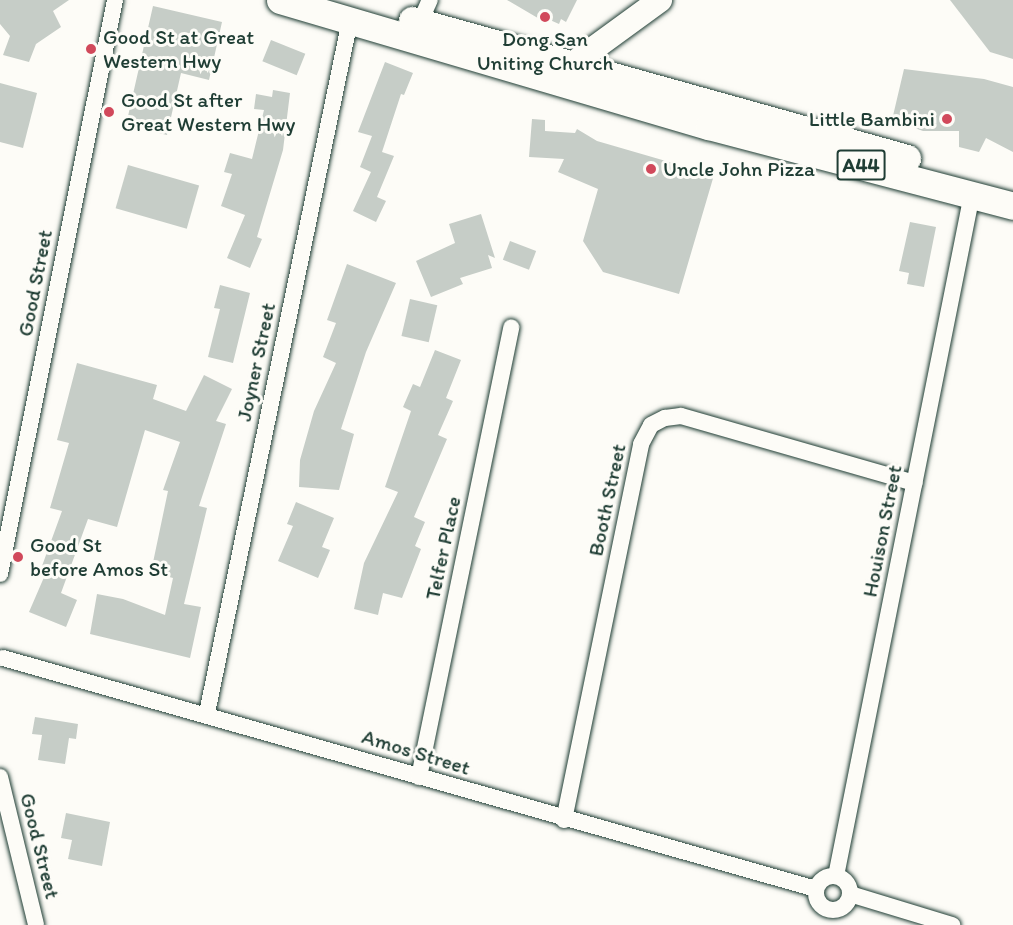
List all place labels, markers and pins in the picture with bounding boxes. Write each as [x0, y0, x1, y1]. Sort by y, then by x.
marker: Dong San Uniting Church [538, 10, 552, 24]
place label: Good St at Great Western Hwy [103, 24, 254, 74]
place label: Dong San Uniting Church [476, 26, 614, 76]
marker: Good St at Great Western Hwy [84, 42, 98, 56]
place label: Good St after Great Western Hwy [121, 87, 295, 137]
marker: Good St after Great Western Hwy [102, 105, 116, 119]
place label: Little Bambini [808, 106, 935, 132]
marker: Little Bambini [940, 112, 954, 126]
place label: Uncle John Pizza [663, 156, 814, 182]
marker: Uncle John Pizza [644, 162, 658, 176]
place label: Good St before Amos St [30, 532, 168, 582]
marker: Good St before Amos St [11, 550, 25, 564]

